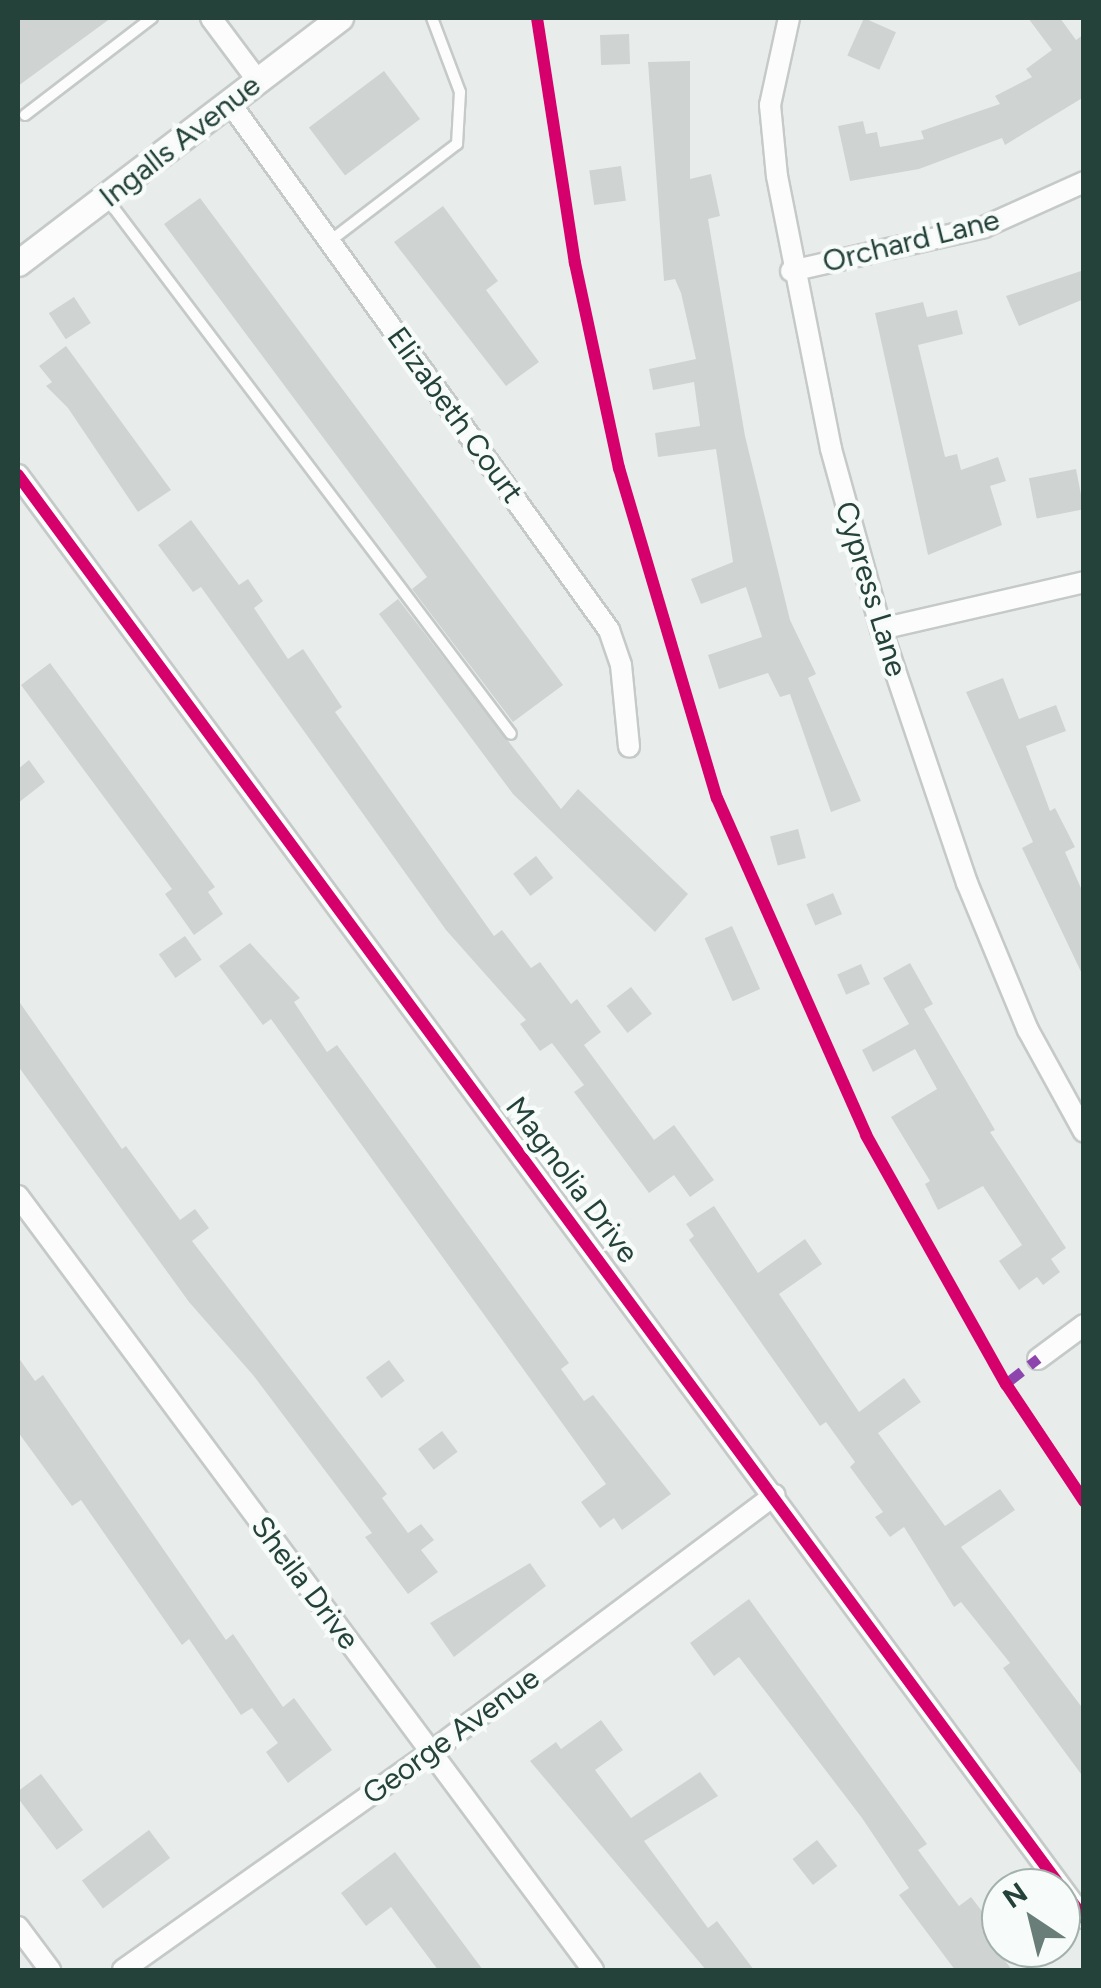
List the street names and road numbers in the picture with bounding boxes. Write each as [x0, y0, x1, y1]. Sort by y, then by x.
street label: Ingalls Avenue [93, 67, 267, 215]
street label: Orchard Lane [819, 202, 1003, 280]
street label: Elizabeth Court [379, 320, 531, 510]
street label: Cypress Lane [827, 497, 915, 681]
street label: Magnolia Drive [498, 1090, 646, 1270]
street label: Sheila Drive [243, 1509, 367, 1657]
street label: George Avenue [356, 1660, 546, 1812]

